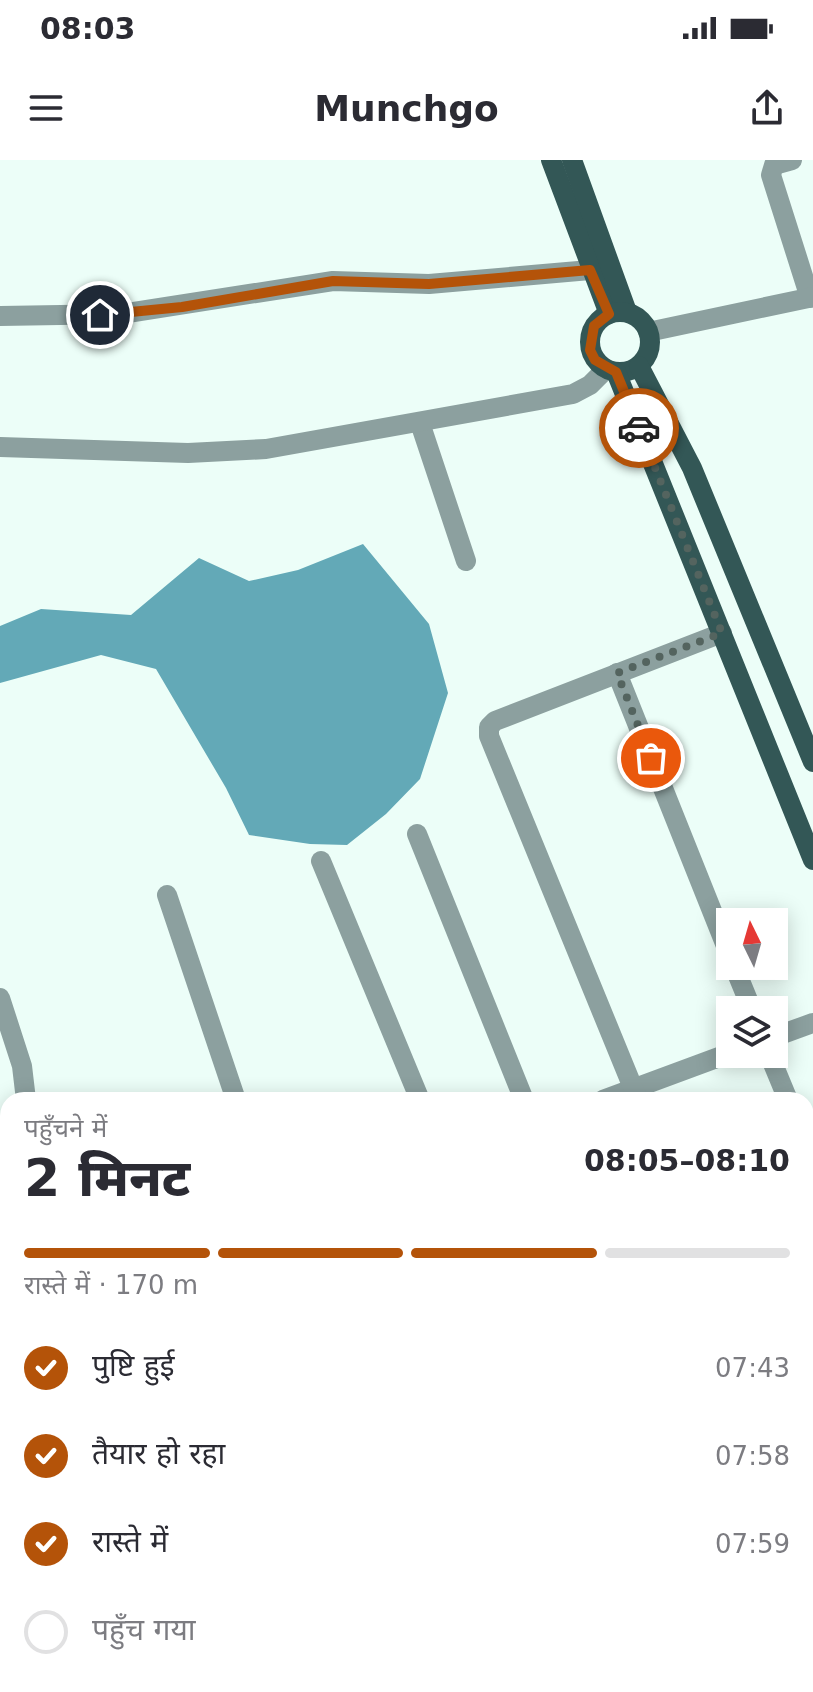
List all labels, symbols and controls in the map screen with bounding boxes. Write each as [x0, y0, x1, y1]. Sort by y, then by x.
text: 08:03 [40, 11, 136, 46]
icon: menu [24, 86, 68, 130]
icon: share [745, 86, 789, 130]
text: Munchgo [314, 88, 499, 129]
pin [66, 281, 134, 349]
icon: home [78, 293, 122, 337]
courier [599, 388, 679, 468]
icon: car [617, 406, 661, 450]
pin [617, 724, 685, 792]
icon: bag [629, 736, 673, 780]
north arrow [716, 908, 788, 980]
map controls [716, 908, 788, 1068]
button: layers [716, 996, 788, 1068]
text: पहुँचने में [24, 1113, 107, 1143]
text: 08:05–08:10 [584, 1143, 790, 1178]
text: 2 मिनट [24, 1148, 190, 1208]
text: रास्ते में · 170 m [24, 1270, 198, 1300]
icon: check [24, 1346, 68, 1390]
text: पुष्टि हुई [92, 1348, 175, 1383]
text: 07:43 [715, 1353, 790, 1383]
icon: check [24, 1434, 68, 1478]
text: तैयार हो रहा [92, 1436, 225, 1471]
text: 07:58 [715, 1441, 790, 1471]
icon: check [24, 1522, 68, 1566]
text: रास्ते में [92, 1524, 168, 1559]
text: 07:59 [715, 1529, 790, 1559]
text: पहुँच गया [92, 1612, 196, 1647]

